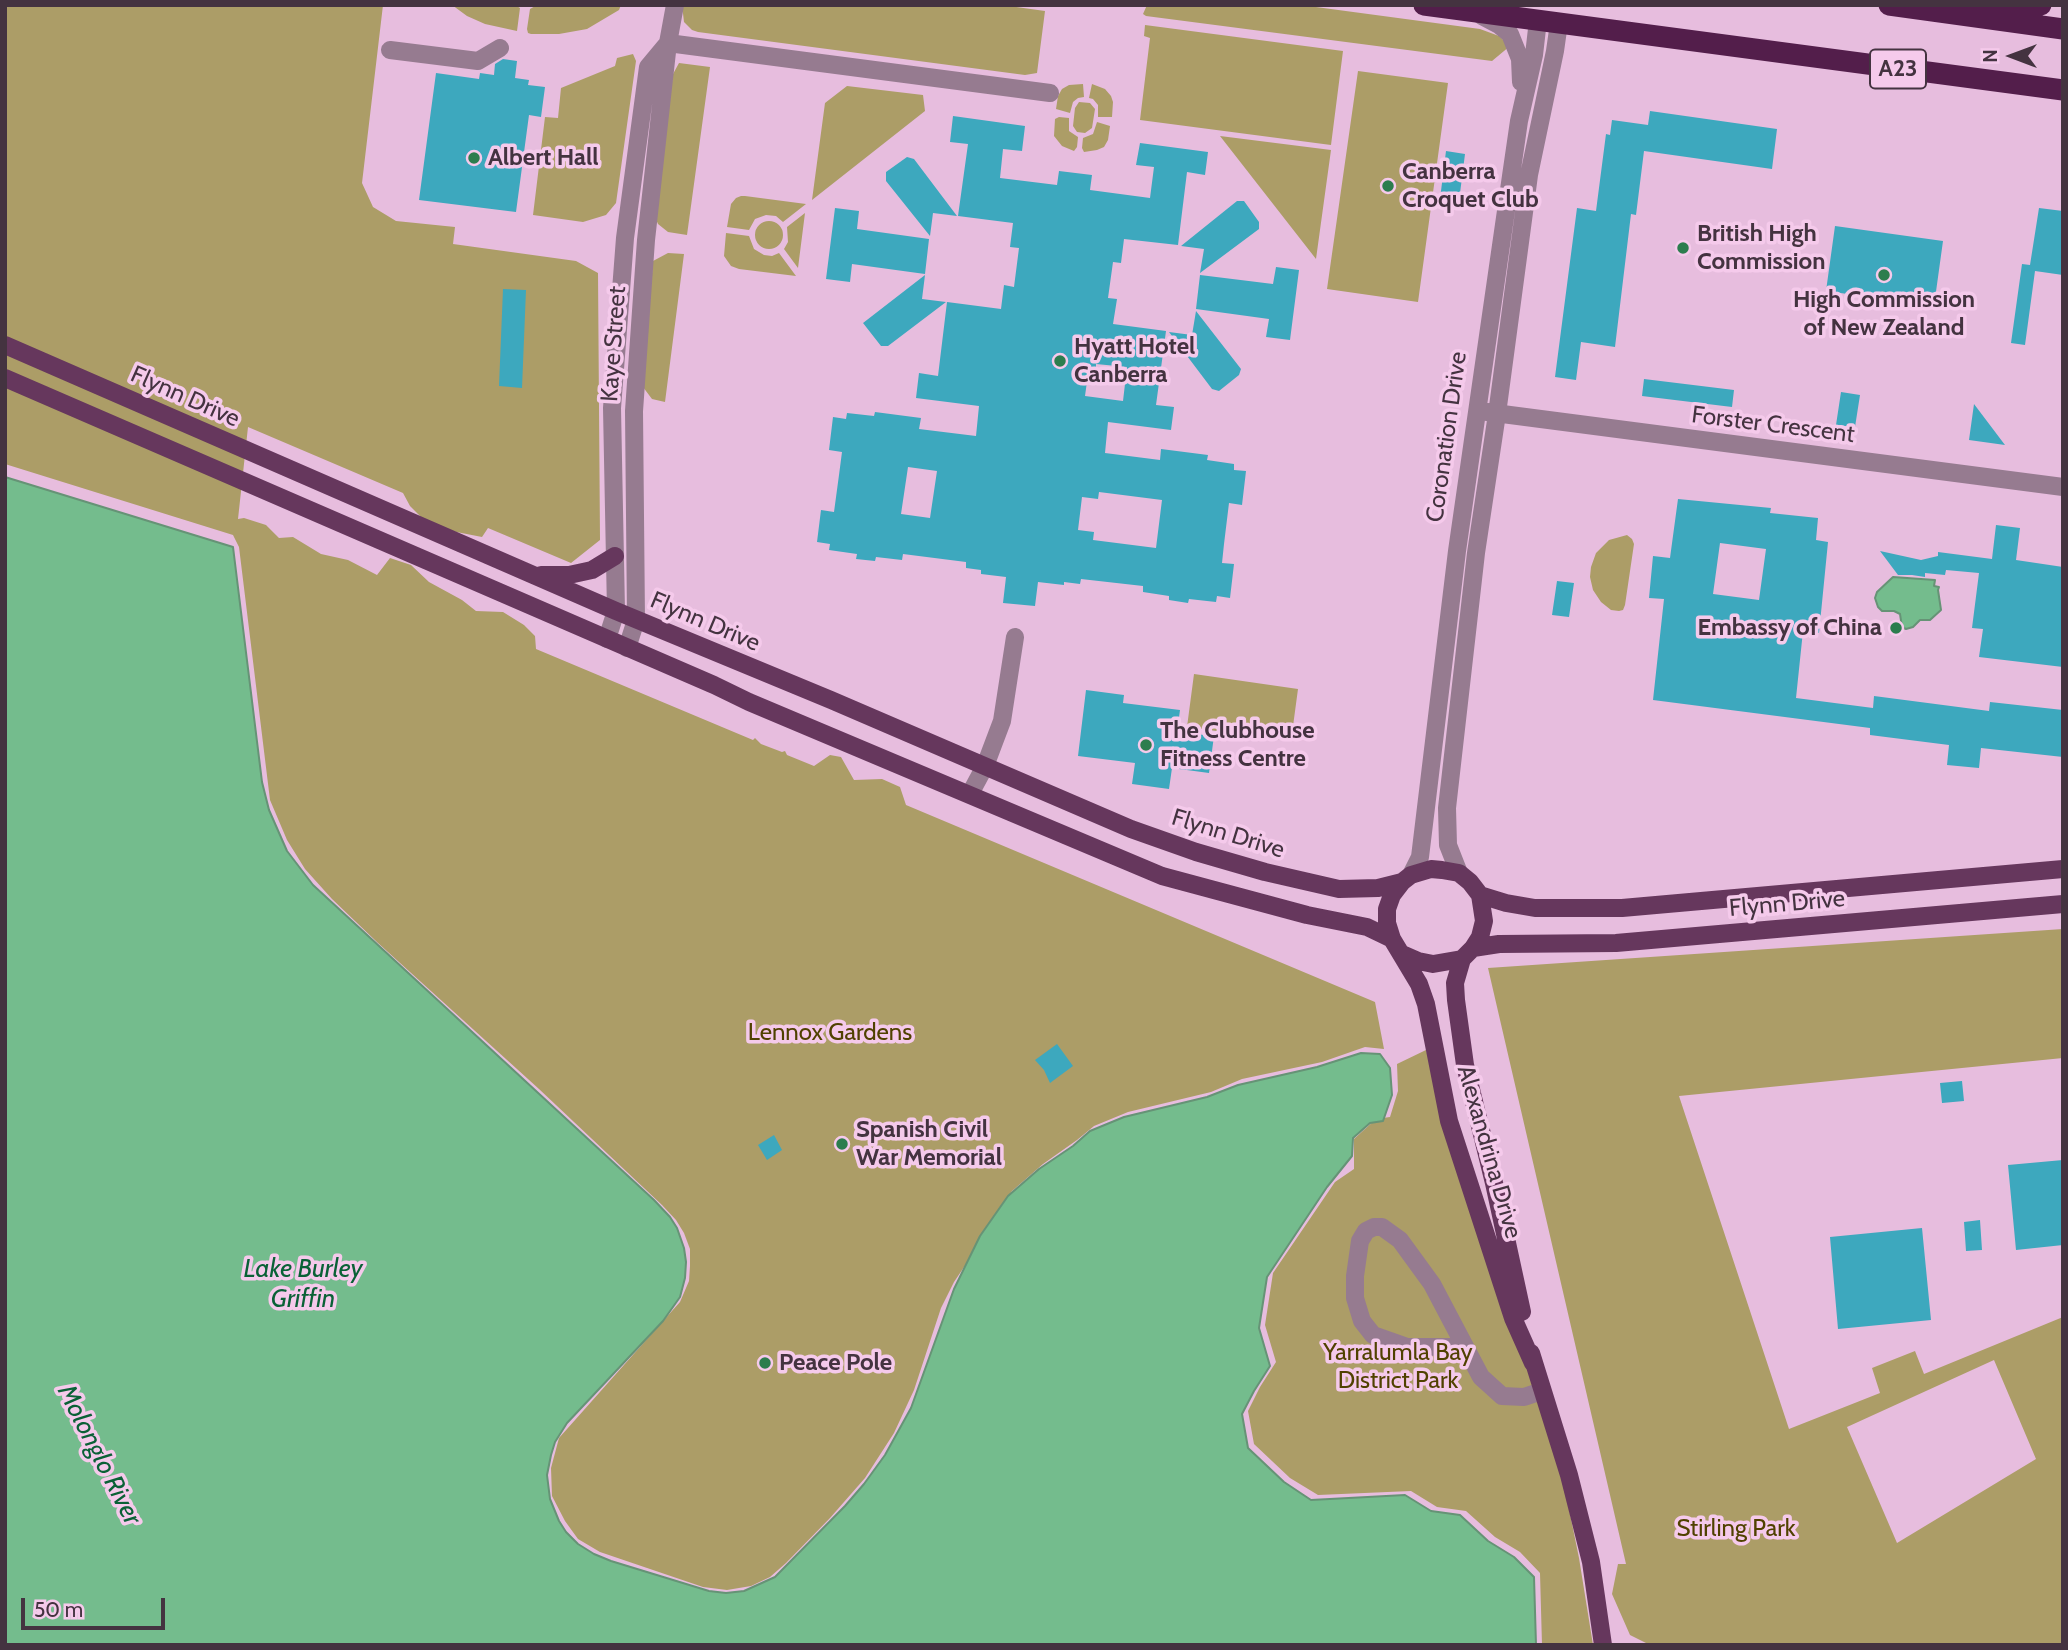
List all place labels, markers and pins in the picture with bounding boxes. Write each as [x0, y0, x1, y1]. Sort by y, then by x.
place label: Albert Hall [488, 144, 599, 172]
marker: Albert Hall [466, 150, 482, 166]
place label: Canberra Croquet Club [1402, 158, 1539, 214]
marker: Canberra Croquet Club [1380, 178, 1396, 194]
place label: British High Commission [1697, 220, 1826, 276]
marker: British High Commission [1675, 240, 1691, 256]
marker: High Commission of New Zealand [1876, 267, 1892, 283]
place label: High Commission of New Zealand [1793, 286, 1975, 342]
place label: Hyatt Hotel Canberra [1074, 333, 1195, 389]
marker: Hyatt Hotel Canberra [1052, 353, 1068, 369]
place label: Embassy of China [1697, 614, 1882, 642]
marker: Embassy of China [1888, 620, 1904, 636]
place label: The Clubhouse Fitness Centre [1160, 717, 1315, 773]
marker: The Clubhouse Fitness Centre [1138, 737, 1154, 753]
place label: Spanish Civil War Memorial [856, 1116, 1002, 1172]
marker: Spanish Civil War Memorial [834, 1136, 850, 1152]
place label: Peace Pole [779, 1349, 892, 1377]
marker: Peace Pole [757, 1355, 773, 1371]

